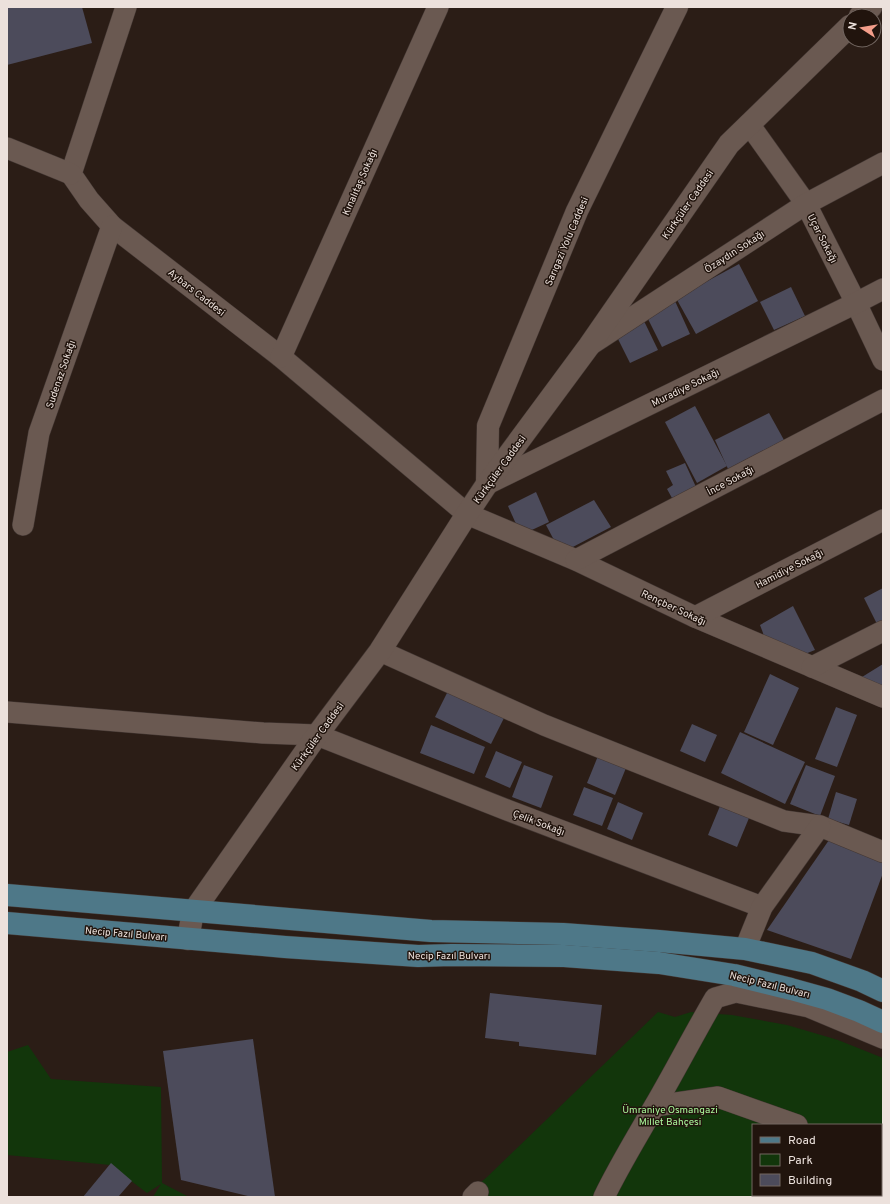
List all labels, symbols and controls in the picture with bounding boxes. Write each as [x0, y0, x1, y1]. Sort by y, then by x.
north arrow [842, 8, 882, 48]
text: N [846, 21, 861, 31]
street label: Kınalıtaş Sokağı [340, 147, 381, 218]
street label: Kürkçüler Caddesi [660, 168, 717, 242]
street label: Sarıgazi Yolu Caddesi [543, 195, 592, 288]
street label: Uçar Sokağı [804, 212, 840, 265]
street label: Özaydın Sokağı [702, 228, 767, 276]
street label: Aybars Caddesi [165, 267, 227, 320]
street label: Sudenaz Sokağı [44, 339, 79, 410]
street label: Muradiye Sokağı [650, 366, 722, 410]
street label: Kürkçüler Caddesi [471, 433, 529, 507]
street label: İnce Sokağı [705, 463, 756, 499]
street label: Hamidiye Sokağı [754, 547, 826, 592]
street label: Rençber Sokağı [639, 588, 708, 629]
street label: Kürkçüler Caddesi [289, 700, 347, 774]
street label: Çelik Sokağı [511, 808, 566, 839]
street label: Necip Fazıl Bulvarı [84, 924, 167, 945]
street label: Necip Fazıl Bulvarı [408, 950, 490, 963]
street label: Necip Fazıl Bulvarı [728, 969, 811, 1002]
park label: Ümraniye Osmangazi Millet Bahçesi [622, 1104, 718, 1129]
legend [752, 1124, 882, 1196]
text: Road [788, 1133, 816, 1149]
text: Park [788, 1153, 813, 1169]
text: Building [788, 1173, 832, 1189]

